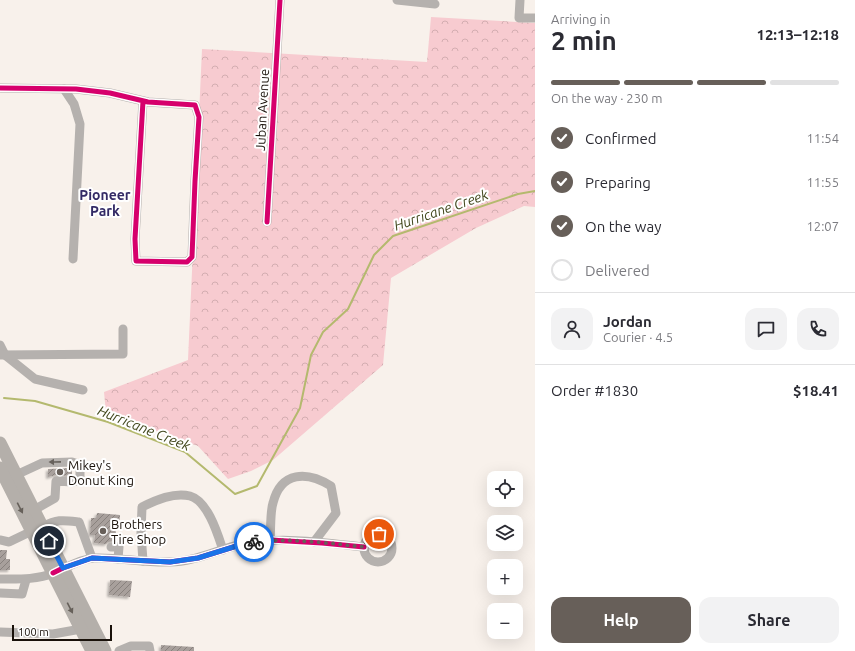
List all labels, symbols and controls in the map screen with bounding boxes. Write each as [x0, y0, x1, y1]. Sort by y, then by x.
text: Arriving in [551, 12, 610, 26]
text: 2 min [551, 26, 617, 55]
text: 12:13–12:18 [756, 26, 839, 43]
street label: Juban Avenue [253, 69, 271, 151]
text: On the way · 230 m [551, 91, 663, 105]
icon: check [551, 127, 573, 149]
text: Confirmed [585, 130, 657, 147]
text: 11:54 [806, 131, 839, 145]
icon: check [551, 171, 573, 193]
text: Preparing [585, 174, 651, 191]
text: 11:55 [806, 175, 839, 189]
water label: Hurricane Creek [392, 186, 491, 234]
district label: Pioneer Park [79, 187, 131, 219]
icon: check [551, 215, 573, 237]
text: On the way [585, 218, 661, 235]
text: 12:07 [806, 219, 839, 233]
text: Delivered [585, 262, 650, 279]
button: person [551, 308, 593, 350]
button: chat [745, 308, 787, 350]
button: phone [797, 308, 839, 350]
text: Jordan [603, 313, 652, 330]
text: Courier · 4.5 [603, 330, 673, 344]
text: Order #1830 [551, 382, 638, 399]
text: $18.41 [793, 382, 839, 399]
water label: Hurricane Creek [95, 402, 193, 454]
place label: Mikey's Donut King [68, 458, 134, 487]
one-way arrow [48, 459, 61, 465]
marker: Mikey's Donut King [55, 467, 65, 477]
map controls [487, 471, 523, 639]
button: locate [487, 471, 523, 507]
one-way arrow [17, 503, 24, 514]
button: layers [487, 515, 523, 551]
place label: Brothers Tire Shop [111, 517, 166, 546]
pin [362, 517, 396, 551]
courier [234, 522, 274, 562]
icon: bag [368, 523, 390, 545]
pin [32, 524, 66, 558]
marker: Brothers Tire Shop [98, 526, 108, 536]
icon: home [38, 530, 60, 552]
icon: bike [243, 531, 265, 553]
button: + [487, 559, 523, 595]
button: Help [551, 597, 691, 643]
button: Share [699, 597, 839, 643]
one-way arrow [67, 602, 74, 614]
button: − [487, 603, 523, 639]
scale bar [12, 623, 112, 642]
text: 100 m [18, 626, 49, 638]

